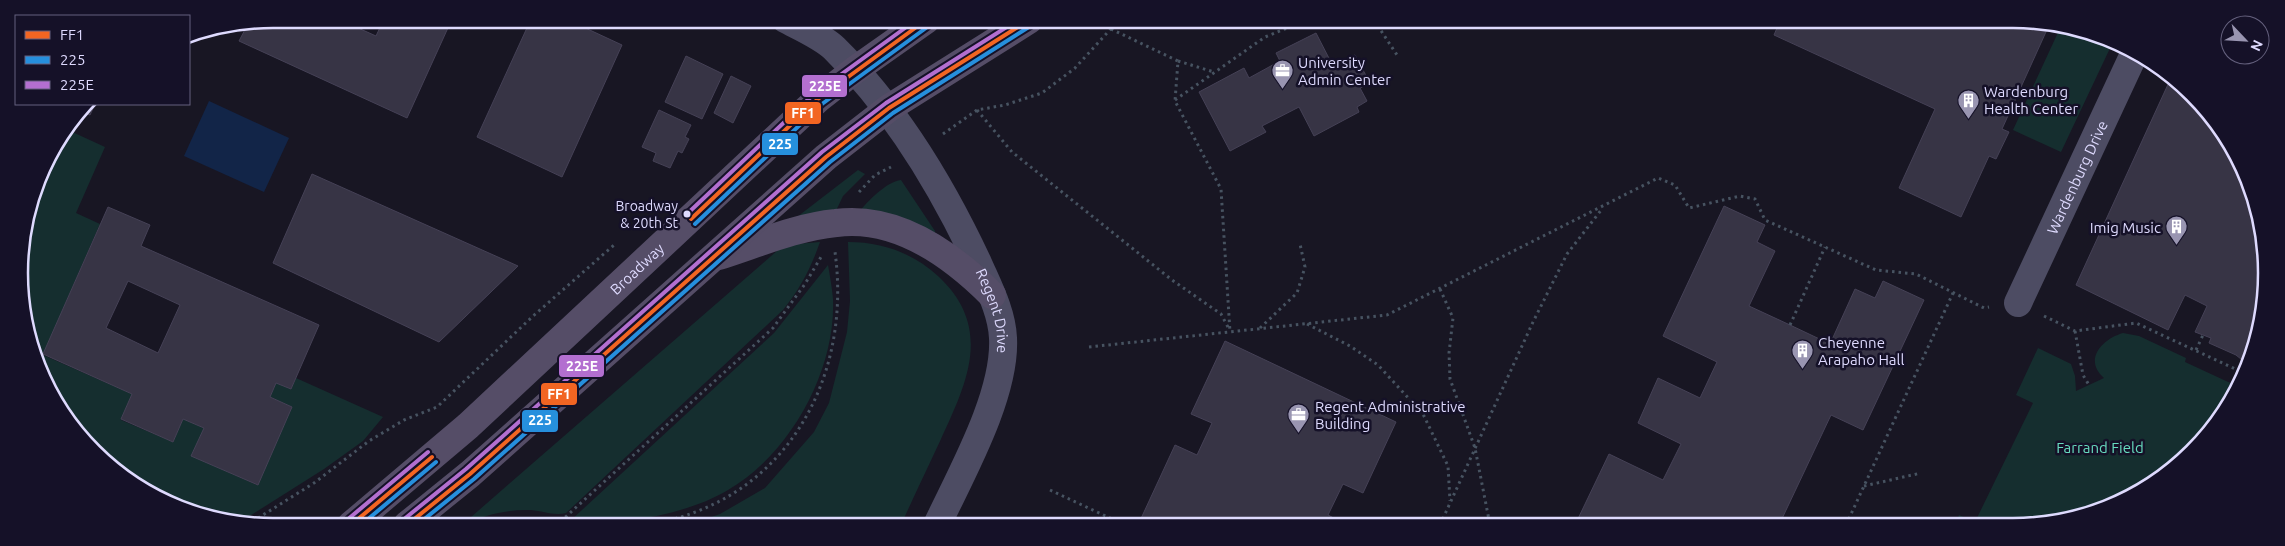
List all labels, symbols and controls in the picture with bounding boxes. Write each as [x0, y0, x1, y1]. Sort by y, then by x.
legend [15, 15, 190, 105]
north arrow [2220, 15, 2270, 65]
text: FF1 [60, 26, 84, 43]
text: N [2247, 37, 2266, 54]
text: 225 [60, 51, 85, 68]
place label: University Admin Center [1298, 54, 1391, 88]
office icon: University Admin Center [1270, 59, 1294, 90]
line badge: 225E [801, 74, 848, 98]
text: 225E [60, 76, 94, 93]
text: 225E [809, 78, 841, 94]
place label: Wardenburg Health Center [1984, 83, 2078, 117]
building icon: Wardenburg Health Center [1956, 88, 1980, 119]
line badge: FF1 [784, 101, 822, 125]
text: FF1 [791, 105, 815, 121]
street label: Wardenburg Drive [2043, 118, 2110, 236]
line badge: 225 [761, 132, 799, 156]
text: 225 [768, 136, 792, 152]
place label: Broadway & 20th St [615, 198, 678, 231]
marker: Broadway & 20th St [682, 209, 692, 219]
building icon: Imig Music [2165, 215, 2189, 246]
place label: Imig Music [2090, 219, 2161, 236]
street label: Broadway [606, 239, 667, 298]
street label: Regent Drive [973, 266, 1012, 354]
place label: Cheyenne Arapaho Hall [1818, 334, 1904, 368]
building icon: Cheyenne Arapaho Hall [1790, 339, 1814, 370]
line badge: 225E [558, 354, 605, 378]
text: 225E [566, 358, 598, 374]
line badge: FF1 [540, 382, 578, 406]
text: FF1 [547, 386, 571, 402]
place label: Regent Administrative Building [1315, 398, 1466, 432]
office icon: Regent Administrative Building [1287, 403, 1311, 434]
line badge: 225 [521, 409, 559, 433]
text: 225 [528, 412, 552, 428]
park label: Farrand Field [2056, 439, 2144, 456]

